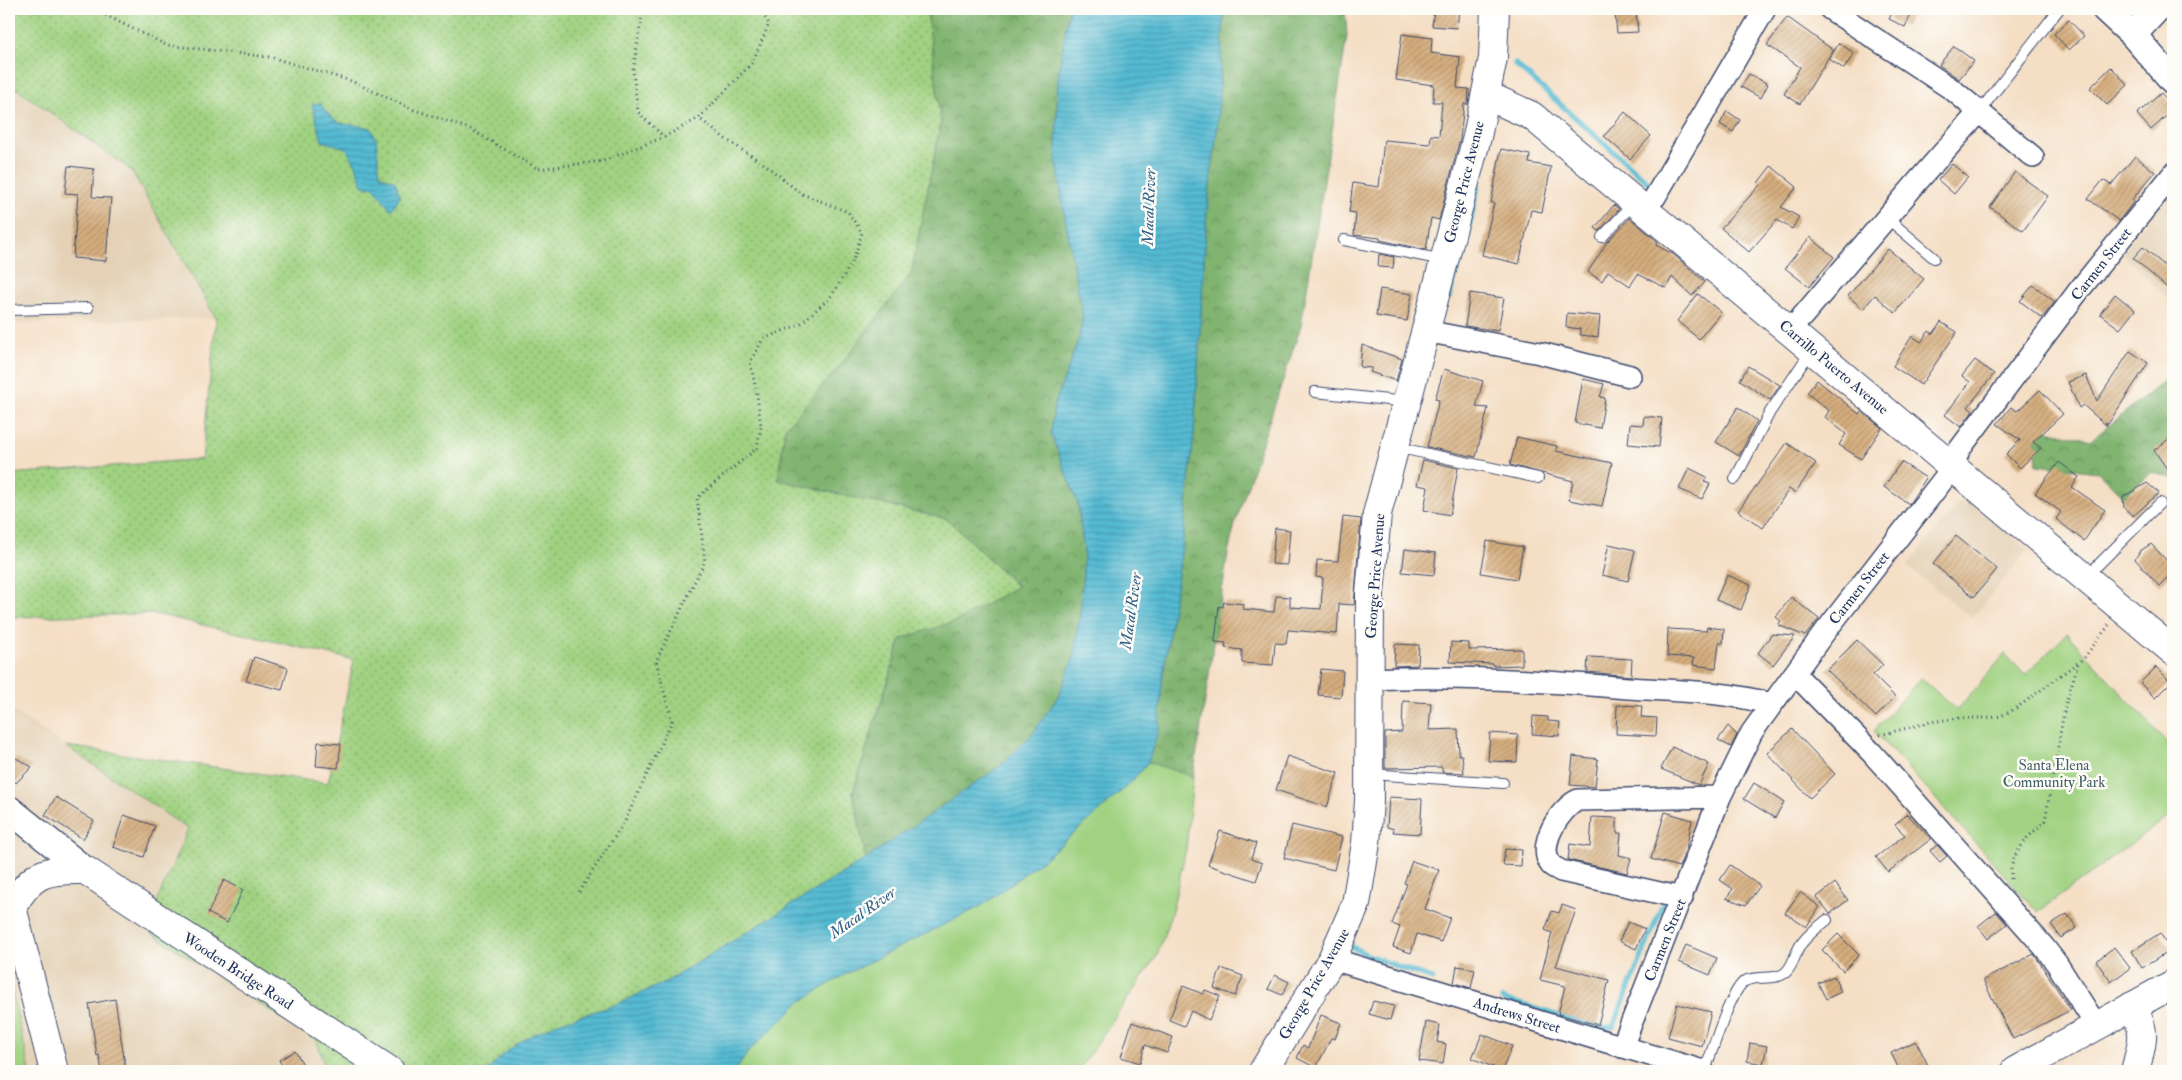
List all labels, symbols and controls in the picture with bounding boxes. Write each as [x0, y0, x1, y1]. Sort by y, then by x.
street label: George Price Avenue [1440, 119, 1489, 245]
water label: Macal River [1138, 167, 1160, 247]
street label: Carmen Street [2067, 224, 2136, 305]
street label: Carrillo Puerto Avenue [1775, 316, 1892, 419]
street label: George Price Avenue [1362, 513, 1389, 639]
street label: Carmen Street [1825, 548, 1894, 629]
water label: Macal River [1116, 571, 1146, 652]
park label: Santa Elena Community Park [2003, 756, 2105, 792]
water label: Macal River [824, 882, 901, 944]
street label: Carmen Street [1640, 896, 1691, 984]
street label: George Price Avenue [1275, 925, 1354, 1043]
street label: Wooden Bridge Road [178, 928, 297, 1014]
street label: Andrews Street [1470, 993, 1563, 1038]

